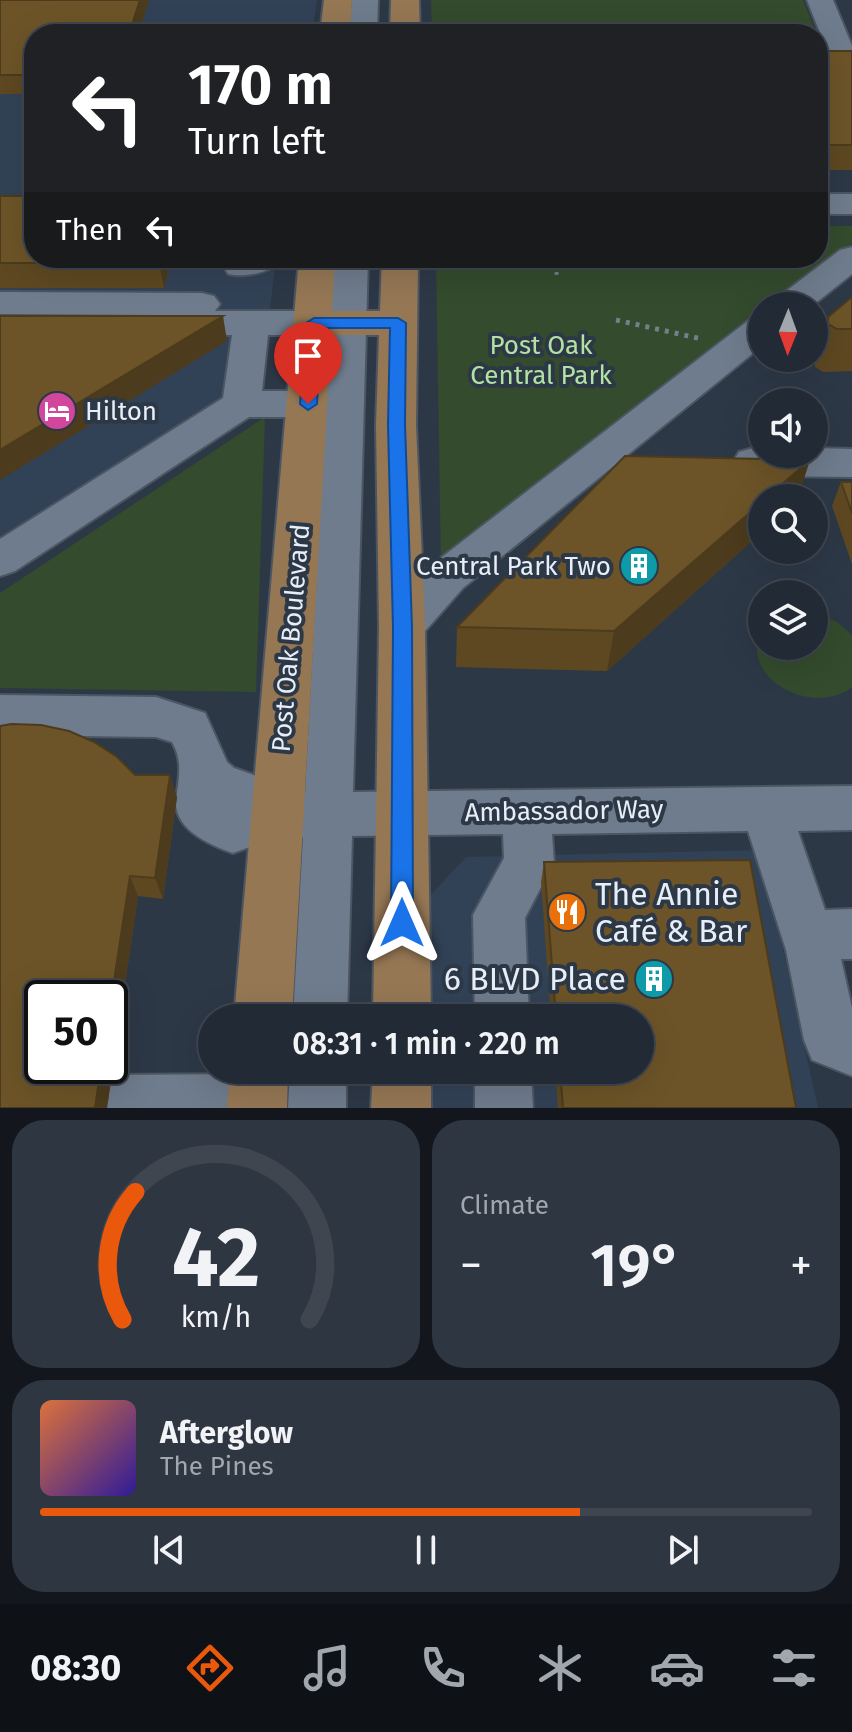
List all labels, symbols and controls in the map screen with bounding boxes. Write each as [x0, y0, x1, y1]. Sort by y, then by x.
text: 170 m [188, 52, 333, 119]
icon: left [56, 56, 160, 160]
text: Turn left [188, 120, 326, 164]
icon: left [139, 208, 183, 252]
text: Then [56, 212, 123, 248]
north arrow [748, 292, 828, 372]
map controls [748, 292, 828, 660]
pin [274, 322, 342, 404]
park label: Post Oak Central Park [470, 330, 612, 391]
icon: arrive [286, 334, 330, 378]
button: sound [748, 388, 828, 468]
hotel icon: Hilton [36, 390, 78, 432]
place label: Hilton [85, 396, 157, 427]
button: search [748, 484, 828, 564]
street label: Post Oak Boulevard [266, 523, 316, 753]
building icon: Central Park Two [618, 545, 660, 587]
place label: Central Park Two [416, 551, 611, 582]
button: layers [748, 580, 828, 660]
street label: Ambassador Way [464, 794, 664, 828]
place label: The Annie Café & Bar [595, 875, 748, 950]
position arrow [360, 881, 444, 965]
restaurant icon: The Annie Café & Bar [546, 891, 588, 933]
building icon: 6 BLVD Place [633, 958, 675, 1000]
place label: 6 BLVD Place [444, 960, 626, 998]
speed limit sign: 50 [24, 980, 128, 1084]
text: 08:31 · 1 min · 220 m [292, 1026, 560, 1062]
text: Climate [460, 1190, 549, 1221]
text: 42 [172, 1208, 260, 1308]
text: 19° [590, 1230, 682, 1302]
text: − [460, 1239, 482, 1292]
text: + [790, 1239, 812, 1292]
text: km/h [181, 1300, 251, 1335]
text: Afterglow [160, 1415, 293, 1451]
text: The Pines [160, 1451, 274, 1482]
icon: previous [147, 1528, 191, 1572]
icon: pause [404, 1528, 448, 1572]
icon: next [661, 1528, 705, 1572]
icon: directions [182, 1640, 238, 1696]
icon: music [299, 1640, 355, 1696]
icon: phone [415, 1640, 471, 1696]
icon: climate [532, 1640, 588, 1696]
icon: car [649, 1640, 705, 1696]
icon: filters [766, 1640, 822, 1696]
text: 08:30 [30, 1646, 121, 1690]

